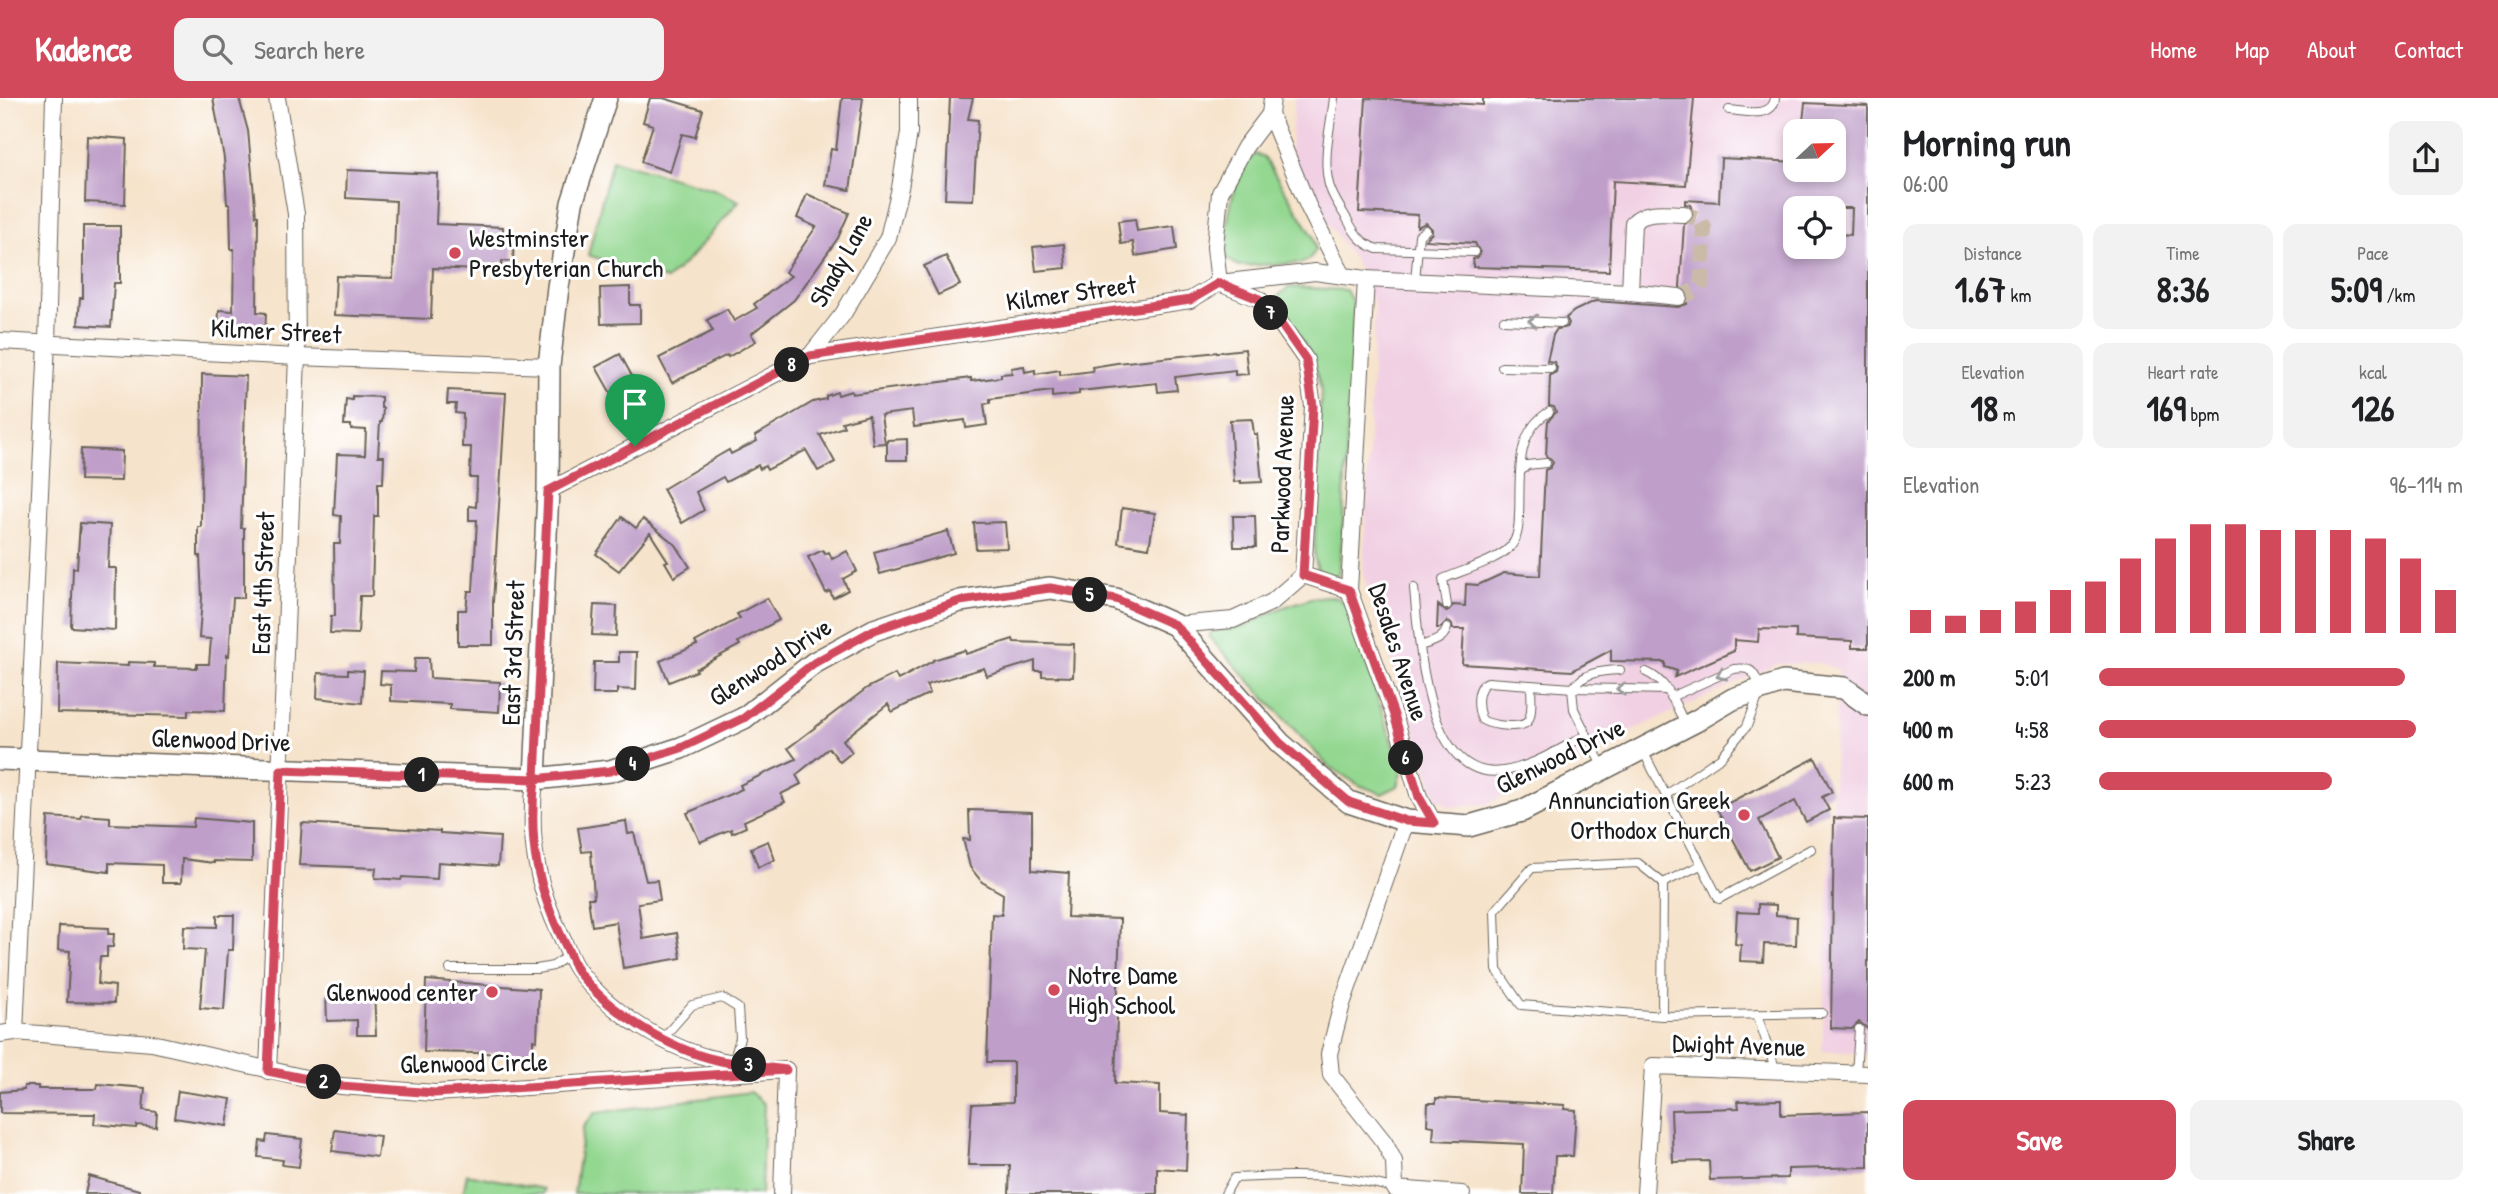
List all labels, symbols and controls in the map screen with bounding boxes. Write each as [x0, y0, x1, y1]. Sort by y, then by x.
search box [174, 18, 664, 81]
text: Kadence [35, 27, 132, 71]
icon: search [198, 30, 236, 68]
text: Search here [254, 32, 365, 67]
text: Home [2150, 33, 2197, 65]
text: Map [2235, 33, 2269, 65]
text: About [2307, 33, 2356, 65]
text: Contact [2394, 33, 2463, 65]
text: Morning run [1903, 116, 2071, 168]
north arrow [1783, 119, 1846, 182]
map controls [1783, 119, 1846, 259]
button: share [2389, 121, 2463, 195]
text: 06:00 [1903, 168, 1948, 199]
button: locate [1783, 196, 1846, 259]
street label: Shady Lane [800, 207, 881, 313]
place label: Westminster Presbyterian Church [469, 220, 663, 285]
text: Distance [1964, 240, 2022, 266]
text: Time [2166, 240, 2200, 266]
text: Pace [2357, 240, 2389, 266]
marker: Westminster Presbyterian Church [447, 245, 463, 261]
street label: Kilmer Street [1004, 266, 1139, 319]
text: 1.67 [1955, 266, 2006, 313]
text: 8:36 [2157, 266, 2209, 313]
text: 5:09 [2331, 266, 2382, 313]
text: km [2006, 282, 2031, 308]
text: /km [2382, 282, 2415, 308]
pin: 7 [1254, 296, 1288, 330]
text: 7 [1266, 299, 1275, 325]
street label: Kilmer Street [210, 310, 343, 351]
one-way arrow [1527, 314, 1538, 329]
pin: 8 [774, 348, 810, 382]
text: 8 [787, 351, 796, 377]
text: Elevation [1961, 359, 2025, 385]
text: Heart rate [2148, 359, 2218, 385]
text: kcal [2359, 359, 2387, 385]
pin [605, 374, 665, 446]
icon: arrive [616, 385, 654, 423]
text: 18 [1970, 385, 1998, 432]
text: 169 [2147, 385, 2186, 432]
text: 126 [2351, 385, 2395, 432]
street label: Parkwood Avenue [1261, 394, 1302, 554]
text: m [1998, 401, 2016, 427]
text: bpm [2186, 401, 2219, 427]
text: Elevation [1903, 469, 1979, 500]
text: 96–114 m [2389, 469, 2463, 500]
street label: East 4th Street [243, 510, 283, 655]
pin: 5 [1072, 578, 1108, 612]
street label: East 3rd Street [492, 579, 533, 726]
street label: Desales Avenue [1361, 579, 1438, 725]
text: 5 [1085, 581, 1094, 607]
street label: Glenwood Drive [702, 609, 838, 714]
text: 200 m [1903, 662, 1955, 693]
text: 5:01 [2015, 662, 2049, 693]
one-way arrow [1716, 667, 1728, 681]
one-way arrow [1615, 681, 1625, 697]
street label: Glenwood Drive [1489, 709, 1630, 802]
text: 400 m [1903, 714, 1953, 745]
text: 4:58 [2015, 714, 2049, 745]
street label: Glenwood Drive [151, 720, 291, 759]
pin: 6 [1388, 740, 1424, 776]
text: 6 [1402, 744, 1409, 770]
pin: 4 [616, 746, 650, 782]
text: 4 [629, 750, 636, 776]
pin: 1 [404, 758, 440, 792]
text: 1 [418, 761, 425, 787]
text: 600 m [1903, 766, 1954, 797]
text: 5:23 [2015, 766, 2051, 797]
place label: Annunciation Greek Orthodox Church [1549, 782, 1730, 847]
marker: Annunciation Greek Orthodox Church [1736, 807, 1752, 823]
place label: Notre Dame High School [1068, 957, 1178, 1022]
place label: Glenwood center [326, 974, 478, 1009]
marker: Notre Dame High School [1046, 982, 1062, 998]
marker: Glenwood center [484, 984, 500, 1000]
street label: Dwight Avenue [1672, 1025, 1806, 1064]
street label: Glenwood Circle [400, 1044, 548, 1081]
pin: 3 [732, 1048, 766, 1082]
text: 3 [744, 1051, 753, 1077]
pin: 2 [306, 1065, 342, 1100]
text: 2 [319, 1068, 328, 1094]
button: Save [1903, 1100, 2176, 1180]
button: Share [2190, 1100, 2463, 1180]

